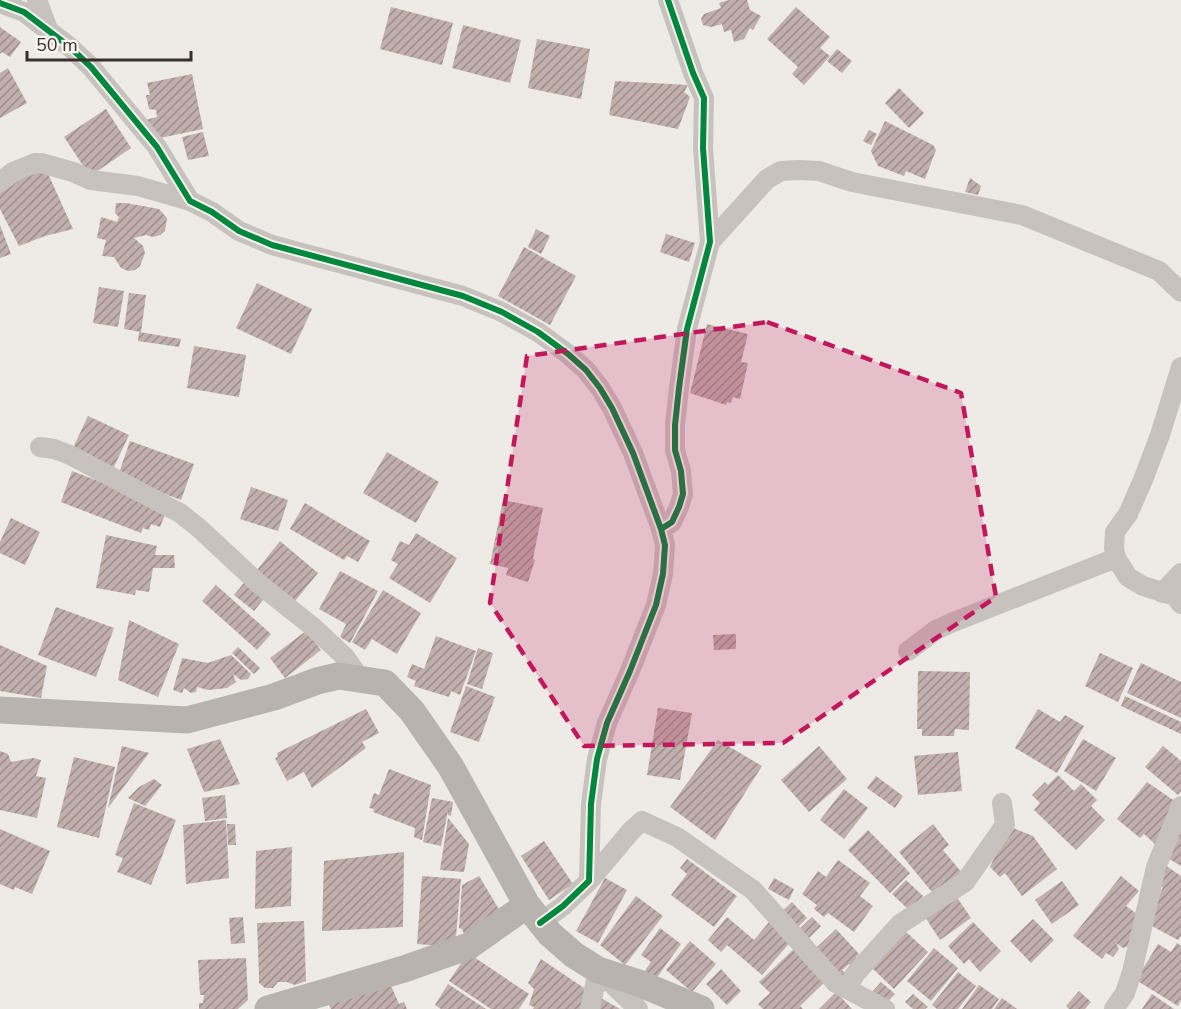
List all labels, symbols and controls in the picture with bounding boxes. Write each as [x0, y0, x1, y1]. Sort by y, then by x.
scale bar [27, 24, 190, 62]
text: 50 m [36, 33, 78, 57]

